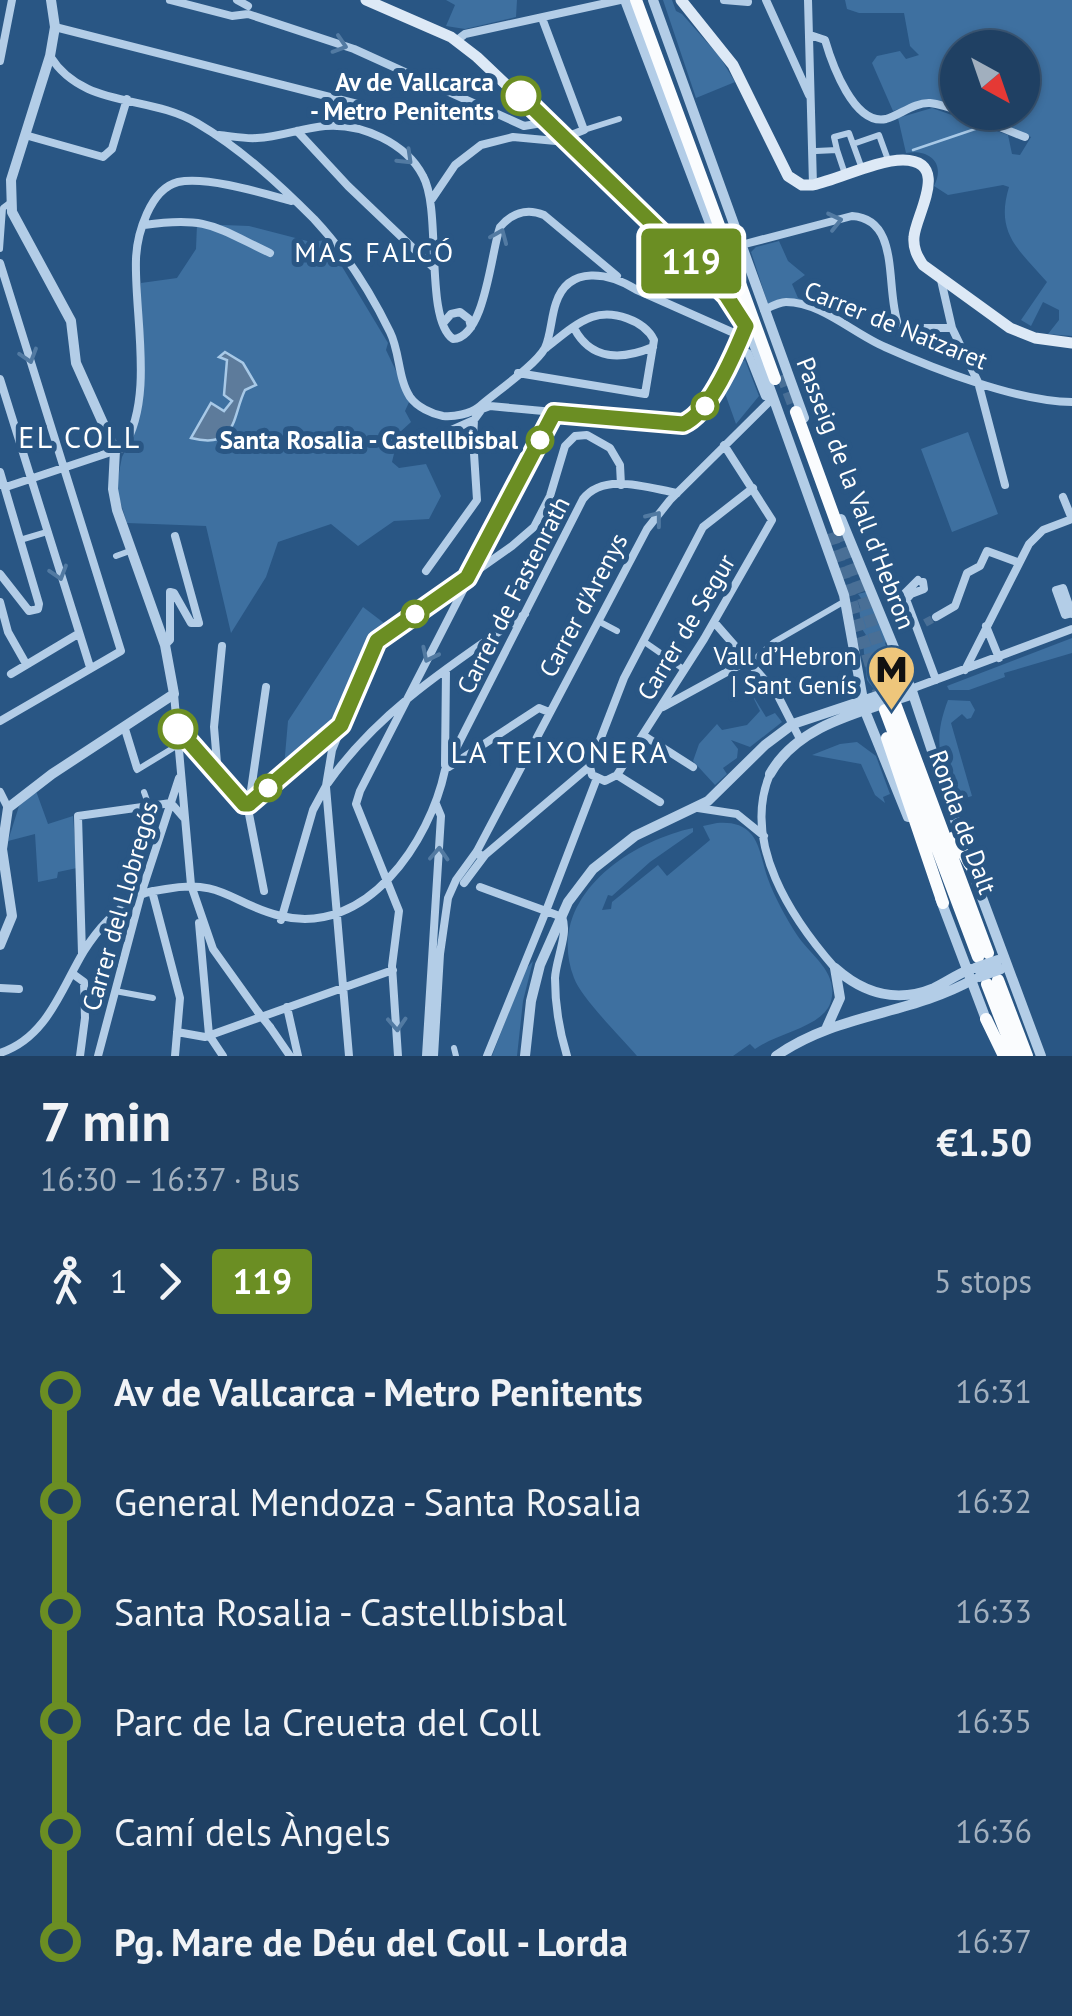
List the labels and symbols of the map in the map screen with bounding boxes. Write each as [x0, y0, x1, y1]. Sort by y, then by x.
north arrow [940, 30, 1040, 130]
one-way arrow [331, 33, 348, 53]
place label: Av de Vallcarca - Metro Penitents [310, 66, 494, 127]
marker: Av de Vallcarca - Metro Penitents [502, 77, 540, 115]
one-way arrow [395, 146, 413, 164]
one-way arrow [826, 211, 843, 232]
one-way arrow [488, 228, 508, 246]
line badge: 119 [634, 228, 748, 294]
district label: MAS FALCÓ [294, 233, 456, 270]
street label: Carrer de Natzaret [800, 274, 993, 377]
one-way arrow [17, 346, 38, 363]
street label: Passeig de la Vall d'Hebron [789, 353, 923, 633]
unlabelled marker [692, 393, 718, 419]
district label: EL COLL [18, 417, 142, 456]
place label: Santa Rosalia - Castellbisbal [220, 424, 519, 456]
marker: Santa Rosalia - Castellbisbal [527, 427, 553, 453]
street label: Carrer de Fastenrath [449, 491, 577, 699]
one-way arrow [643, 512, 661, 530]
street label: Carrer d'Arenys [532, 527, 634, 683]
street label: Carrer de Segur [630, 548, 742, 706]
one-way arrow [47, 563, 68, 580]
unlabelled marker [402, 601, 428, 627]
place label: Vall d’Hebron | Sant Genís [712, 640, 857, 701]
metro station icon: Vall d’Hebron | Sant Genís [866, 644, 918, 712]
one-way arrow [421, 645, 441, 663]
unlabelled marker [159, 710, 197, 748]
district label: LA TEIXONERA [450, 732, 670, 771]
street label: Ronda de Dalt [922, 746, 1004, 899]
unlabelled marker [255, 775, 281, 801]
street label: Carrer del Llobregós [75, 797, 165, 1015]
one-way arrow [428, 845, 449, 861]
one-way arrow [386, 1017, 407, 1033]

